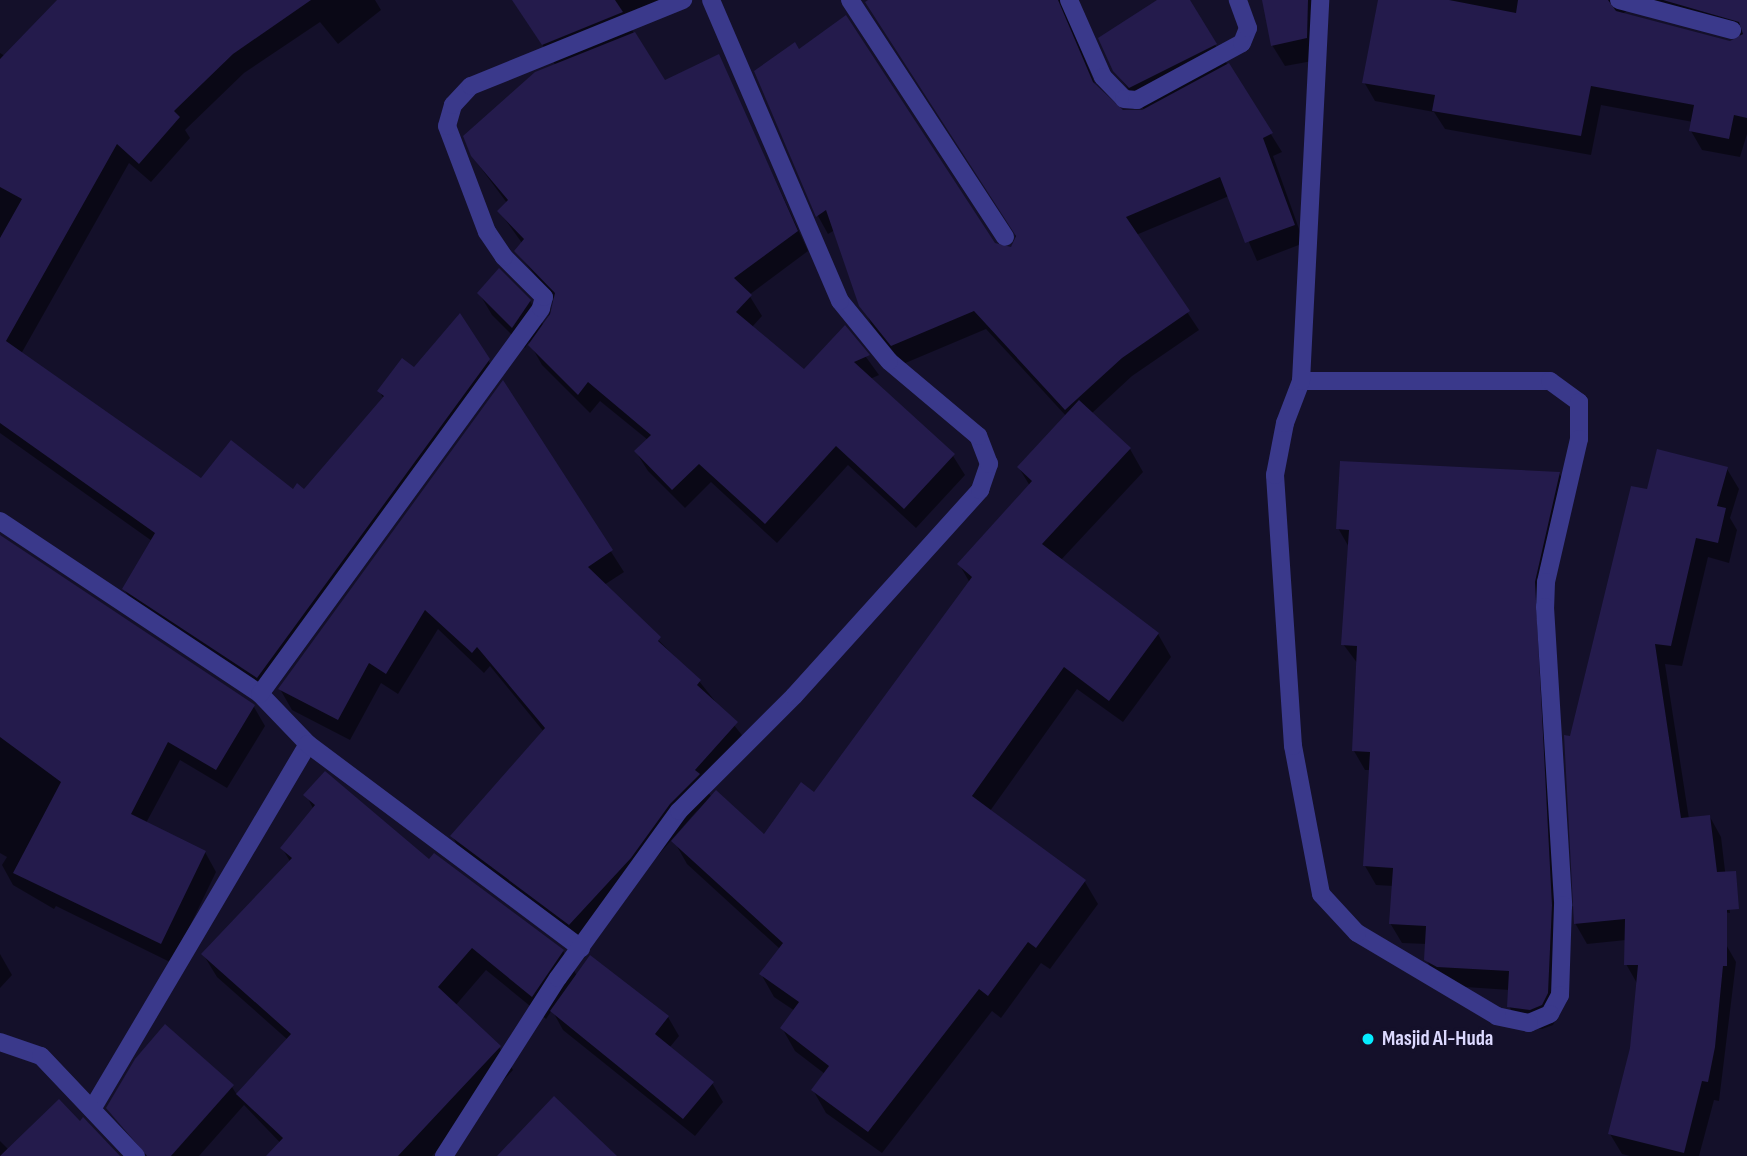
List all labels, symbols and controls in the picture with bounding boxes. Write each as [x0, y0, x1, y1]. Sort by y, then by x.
place label: Masjid Al-Huda [1382, 1026, 1493, 1052]
marker: Masjid Al-Huda [1360, 1031, 1376, 1047]

